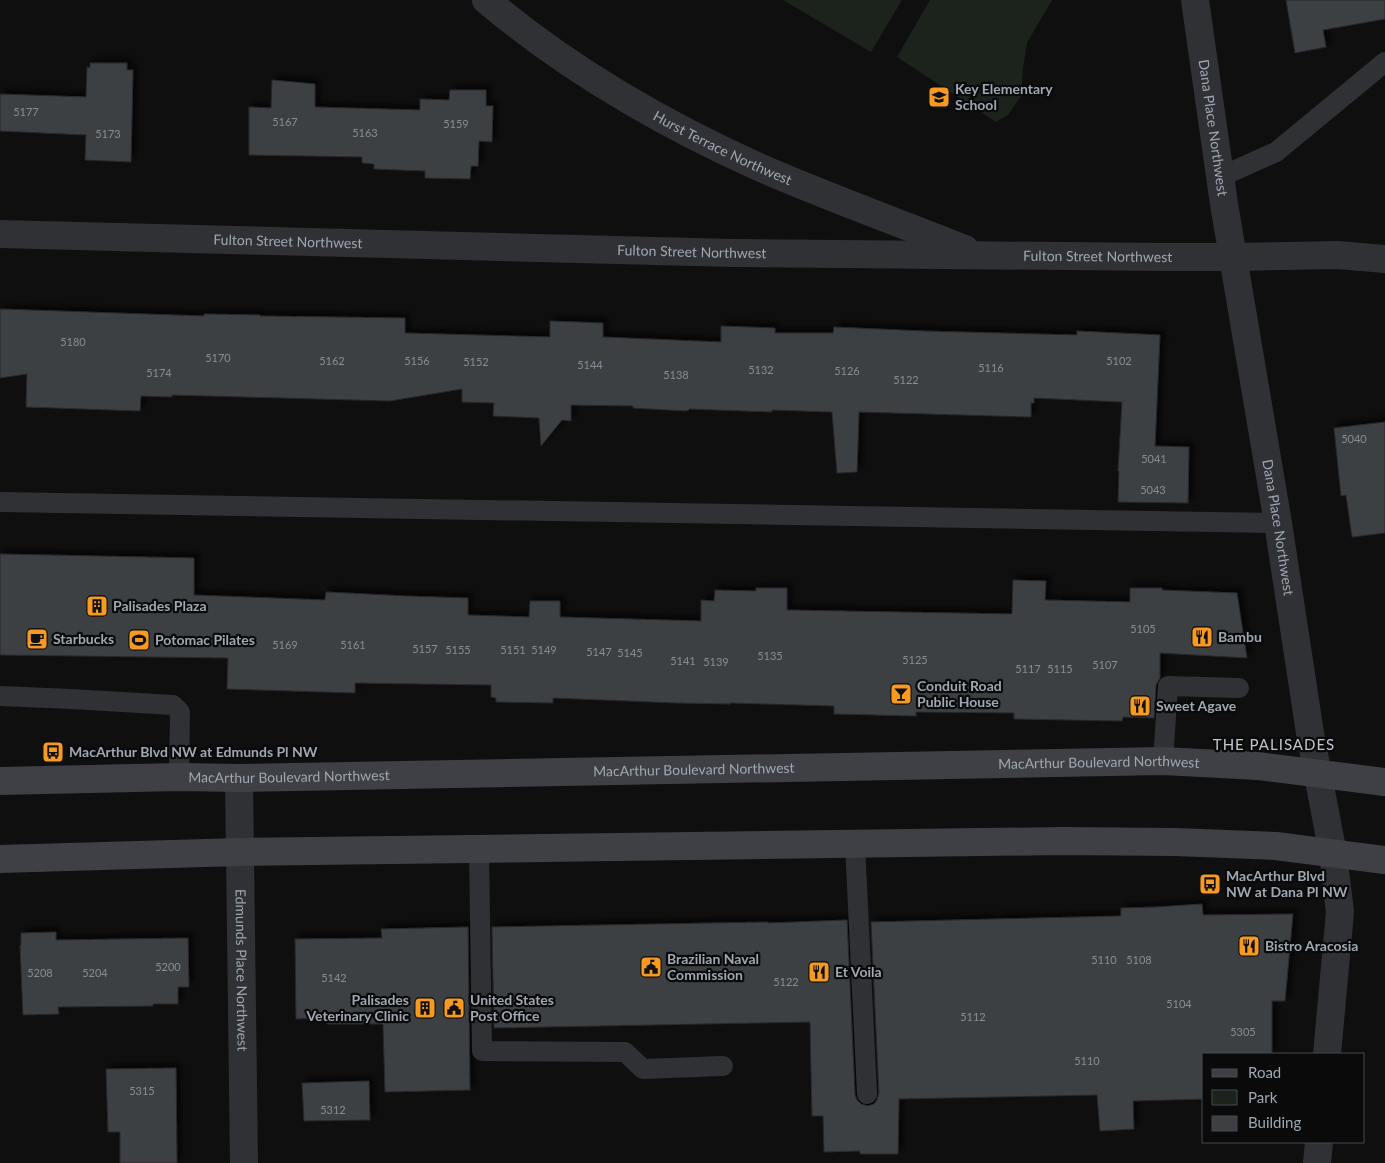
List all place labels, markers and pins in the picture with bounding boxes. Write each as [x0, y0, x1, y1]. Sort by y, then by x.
place label: Key Elementary School [955, 80, 1053, 113]
school or university icon: Key Elementary School [927, 85, 951, 109]
building icon: Palisades Plaza [85, 594, 109, 618]
place label: Palisades Plaza [113, 597, 207, 614]
restaurant icon: Bambu [1190, 625, 1214, 649]
cafe icon: Starbucks [25, 627, 49, 651]
sports icon: Potomac Pilates [127, 628, 151, 652]
place label: Bambu [1218, 628, 1262, 645]
place label: Starbucks [53, 630, 114, 647]
place label: Potomac Pilates [155, 631, 255, 648]
place label: Conduit Road Public House [917, 677, 1002, 710]
bar icon: Conduit Road Public House [889, 682, 913, 706]
restaurant icon: Sweet Agave [1128, 694, 1152, 718]
place label: Sweet Agave [1156, 697, 1237, 714]
bus stop icon: MacArthur Blvd NW at Edmunds Pl NW [41, 740, 65, 764]
place label: MacArthur Blvd NW at Edmunds Pl NW [69, 743, 318, 760]
place label: MacArthur Blvd NW at Dana Pl NW [1226, 867, 1348, 900]
bus stop icon: MacArthur Blvd NW at Dana Pl NW [1198, 872, 1222, 896]
restaurant icon: Bistro Aracosia [1237, 934, 1261, 958]
place label: Bistro Aracosia [1265, 937, 1358, 954]
place label: Brazilian Naval Commission [667, 950, 759, 983]
public building icon: Brazilian Naval Commission [639, 955, 663, 979]
restaurant icon: Et Voila [807, 960, 831, 984]
place label: Et Voila [835, 963, 882, 980]
place label: Palisades Veterinary Clinic [305, 991, 409, 1024]
place label: United States Post Office [470, 991, 554, 1024]
building icon: Palisades Veterinary Clinic [413, 996, 437, 1020]
public building icon: United States Post Office [442, 996, 466, 1020]

